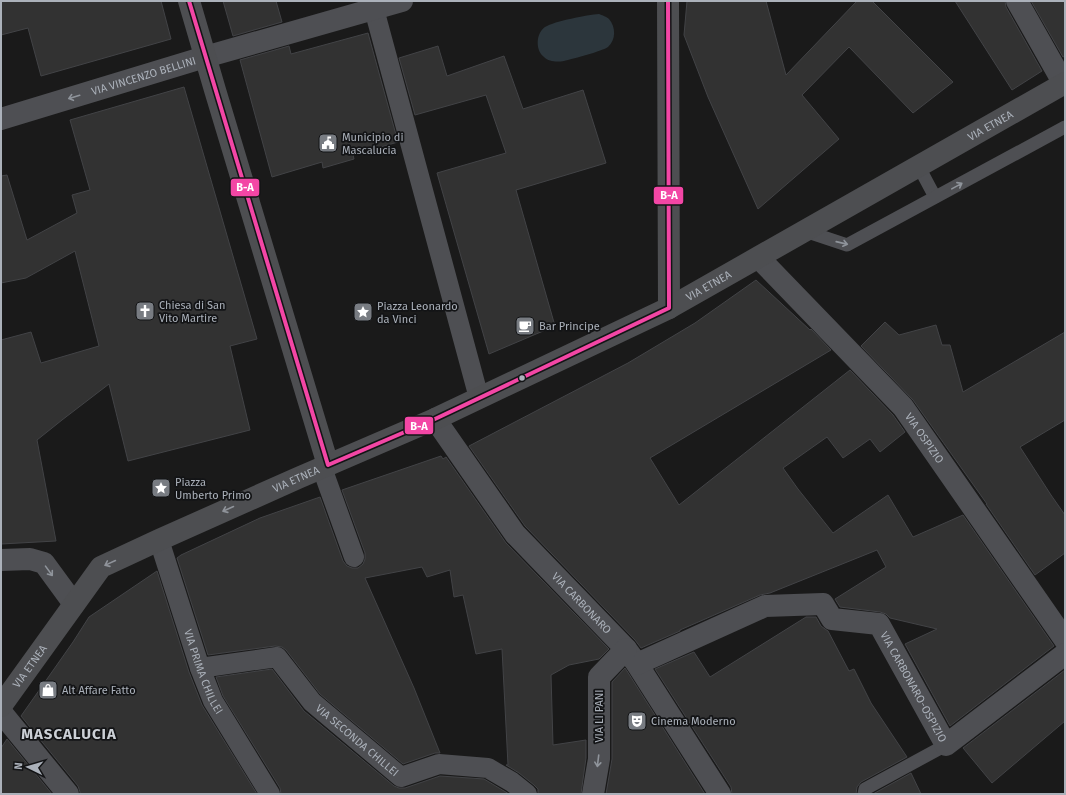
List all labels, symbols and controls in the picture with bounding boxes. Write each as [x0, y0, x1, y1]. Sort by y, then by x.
street label: VIA VINCENZO BELLINI [90, 54, 198, 98]
one-way arrow [68, 94, 81, 101]
street label: VIA ETNEA [966, 108, 1016, 144]
place label: Municipio di Mascalucia [342, 131, 404, 157]
public building icon: Municipio di Mascalucia [317, 132, 339, 154]
line badge: B-A [230, 178, 260, 197]
text: B-A [236, 181, 254, 194]
one-way arrow [951, 181, 963, 189]
line badge: B-A [653, 186, 684, 205]
text: B-A [660, 189, 678, 202]
one-way arrow [836, 239, 849, 247]
street label: VIA ETNEA [684, 268, 734, 304]
place label: Chiesa di San Vito Martire [159, 299, 226, 325]
church icon: Chiesa di San Vito Martire [134, 300, 156, 322]
place label: Piazza Leonardo da Vinci [377, 300, 458, 326]
place icon: Piazza Leonardo da Vinci [352, 301, 374, 323]
cafe icon: Bar Principe [514, 315, 536, 337]
place label: Bar Principe [539, 320, 600, 333]
unlabelled marker [517, 373, 527, 383]
street label: VIA OSPIZIO [902, 411, 946, 466]
line badge: B-A [404, 416, 434, 435]
text: B-A [410, 420, 428, 433]
street label: VIA ETNEA [271, 463, 322, 496]
place label: Piazza Umberto Primo [175, 476, 251, 502]
place icon: Piazza Umberto Primo [150, 477, 172, 499]
one-way arrow [222, 506, 234, 514]
one-way arrow [104, 560, 116, 567]
one-way arrow [45, 566, 54, 577]
street label: VIA CARBONARO [549, 570, 614, 637]
street label: VIA PRIMA CHILLEI [181, 628, 225, 717]
street label: VIA CARBONARO-OSPIZIO [877, 629, 949, 745]
street label: VIA ETNEA [10, 642, 50, 691]
shop icon: Alt Affare Fatto [37, 679, 59, 701]
place label: Alt Affare Fatto [62, 684, 136, 697]
street label: VIA LI PANI [593, 689, 606, 743]
street label: VIA SECONDA CHILLEI [313, 702, 401, 779]
theatre icon: Cinema Moderno [626, 710, 648, 732]
place label: Cinema Moderno [651, 715, 736, 728]
district label: MASCALUCIA [21, 725, 117, 743]
north arrow [8, 747, 48, 787]
one-way arrow [595, 754, 602, 767]
text: N [12, 762, 25, 770]

